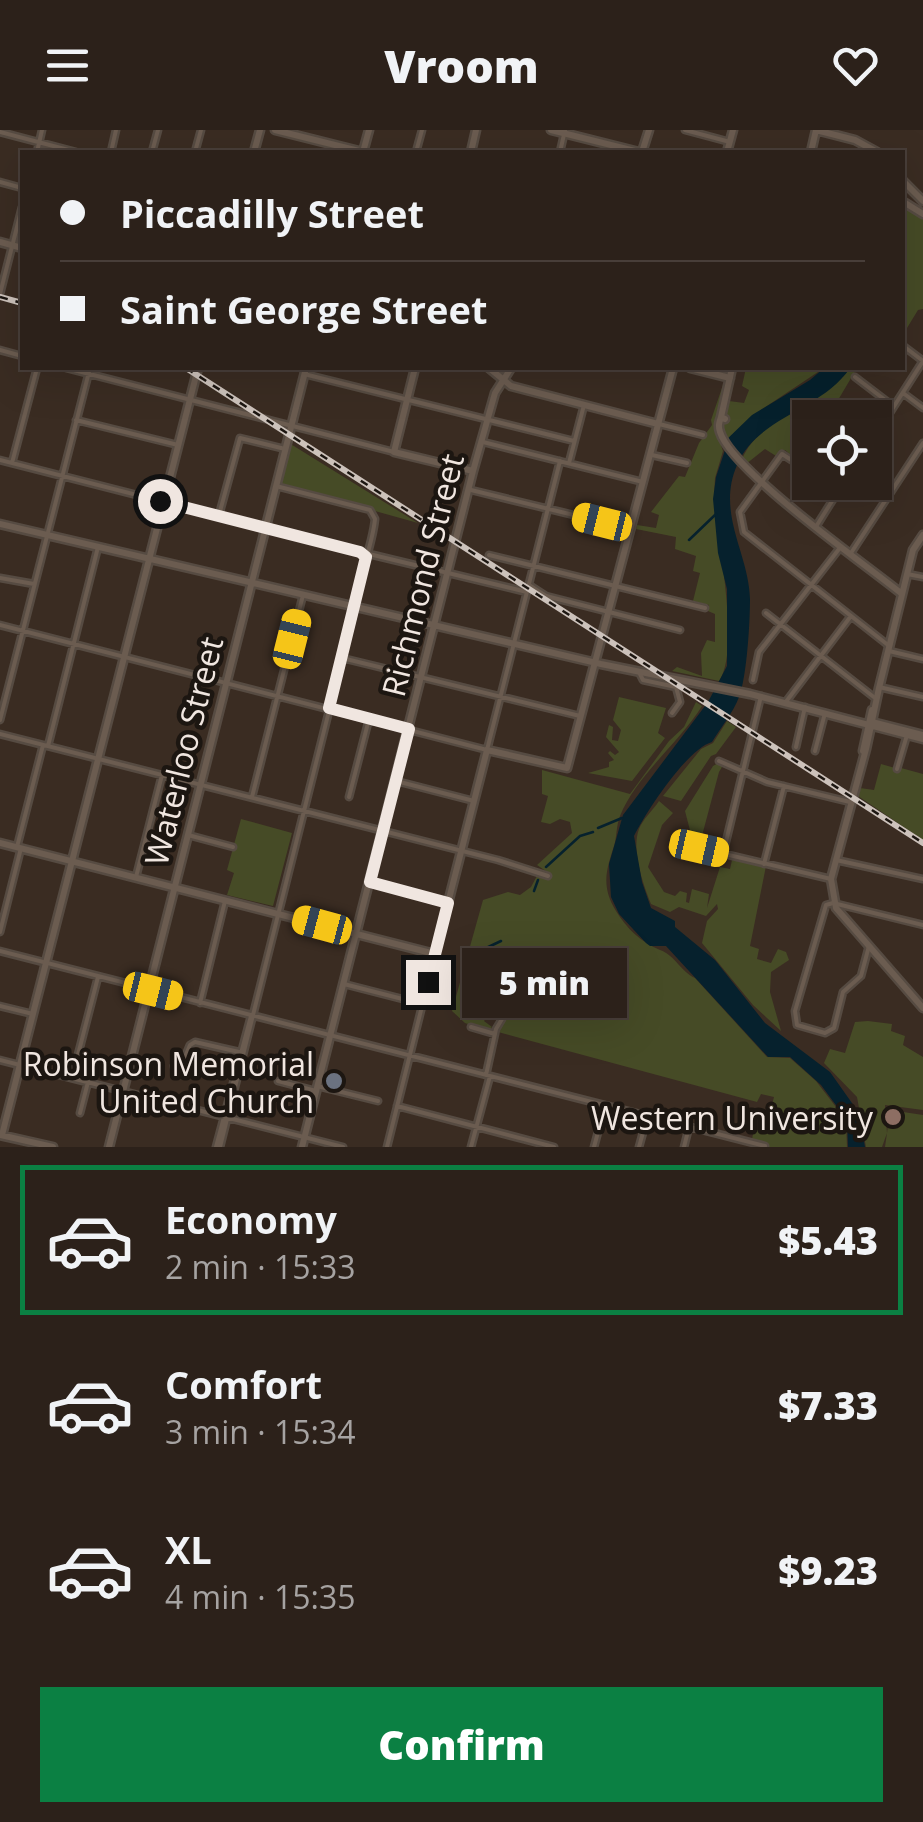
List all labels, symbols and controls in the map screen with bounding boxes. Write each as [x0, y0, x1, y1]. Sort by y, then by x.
text: Vroom [384, 35, 539, 96]
icon: menu [40, 38, 95, 93]
icon: heart [828, 38, 883, 93]
text: Piccadilly Street [120, 187, 424, 239]
text: Saint George Street [120, 283, 487, 335]
map controls [792, 400, 892, 500]
button: locate [792, 400, 892, 500]
street label: Richmond Street [371, 449, 473, 701]
route start [138, 479, 183, 524]
car [569, 500, 635, 544]
car [270, 606, 314, 672]
street label: Waterloo Street [134, 632, 232, 870]
car [666, 827, 732, 869]
car [289, 903, 355, 947]
callout: 5 min [463, 947, 628, 1017]
route end [406, 960, 451, 1005]
text: 5 min [499, 961, 590, 1004]
car [120, 969, 186, 1013]
place label: Robinson Memorial United Church [23, 1042, 314, 1122]
marker: Robinson Memorial United Church [323, 1070, 345, 1092]
place label: Western University [591, 1096, 874, 1139]
marker: Western University [882, 1106, 904, 1128]
text: Economy [165, 1193, 337, 1245]
icon: car [45, 1195, 135, 1285]
text: $5.43 [778, 1214, 878, 1266]
text: 2 min · 15:33 [165, 1245, 356, 1288]
text: Comfort [165, 1358, 322, 1410]
icon: car [45, 1360, 135, 1450]
text: $7.33 [778, 1379, 878, 1431]
text: 3 min · 15:34 [165, 1410, 356, 1453]
text: XL [165, 1523, 212, 1575]
icon: car [45, 1525, 135, 1615]
text: $9.23 [778, 1544, 878, 1596]
text: 4 min · 15:35 [165, 1575, 356, 1618]
button: Confirm [40, 1687, 883, 1802]

